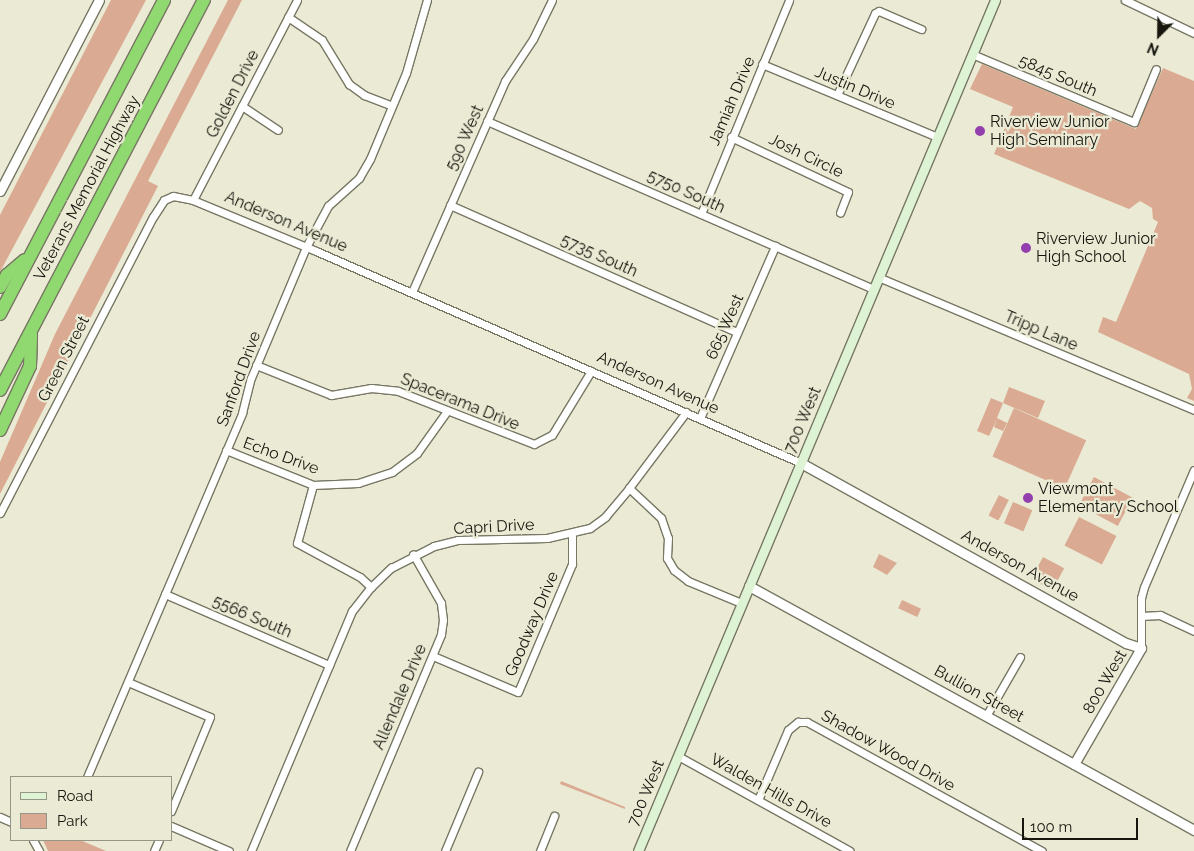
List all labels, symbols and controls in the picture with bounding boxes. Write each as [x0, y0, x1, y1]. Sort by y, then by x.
north arrow [1134, 10, 1184, 60]
text: N [1145, 39, 1161, 58]
street label: Golden Drive [203, 47, 263, 141]
street label: 5845 South [1016, 51, 1100, 101]
street label: Jamiah Drive [705, 54, 759, 148]
street label: Justin Drive [812, 63, 898, 113]
street label: Veterans Memorial Highway [30, 92, 144, 284]
street label: 590 West [442, 102, 488, 174]
place label: Riverview Junior High Seminary [990, 112, 1110, 150]
marker: Riverview Junior High Seminary [974, 125, 986, 137]
street label: Josh Circle [766, 130, 846, 182]
street label: 5750 South [644, 166, 728, 218]
street label: Anderson Avenue [222, 187, 350, 257]
place label: Riverview Junior High School [1036, 229, 1156, 267]
street label: 5735 South [558, 231, 640, 281]
marker: Riverview Junior High School [1020, 242, 1032, 254]
street label: 665 West [702, 291, 748, 363]
street label: Tripp Lane [1001, 307, 1081, 355]
street label: Green Street [34, 313, 94, 405]
street label: Sanford Drive [213, 329, 265, 429]
street label: Anderson Avenue [594, 347, 722, 419]
street label: Spacerama Drive [398, 369, 522, 435]
street label: 700 West [780, 384, 826, 456]
street label: Echo Drive [240, 433, 322, 479]
place label: Viewmont Elementary School [1038, 479, 1178, 517]
marker: Viewmont Elementary School [1022, 492, 1034, 504]
street label: Capri Drive [453, 515, 535, 539]
street label: Anderson Avenue [958, 526, 1082, 606]
street label: Goodway Drive [501, 568, 563, 680]
street label: 5566 South [209, 592, 295, 642]
street label: Allendale Drive [369, 641, 431, 753]
street label: 800 West [1079, 646, 1131, 718]
street label: Bullion Street [931, 661, 1027, 727]
street label: Shadow Wood Drive [817, 706, 959, 796]
street label: Walden Hills Drive [707, 750, 835, 832]
street label: 700 West [623, 757, 669, 829]
legend [10, 776, 172, 841]
text: Road [57, 787, 93, 805]
scale bar [1024, 808, 1140, 840]
text: Park [57, 812, 88, 830]
text: 100 m [1030, 818, 1072, 836]

